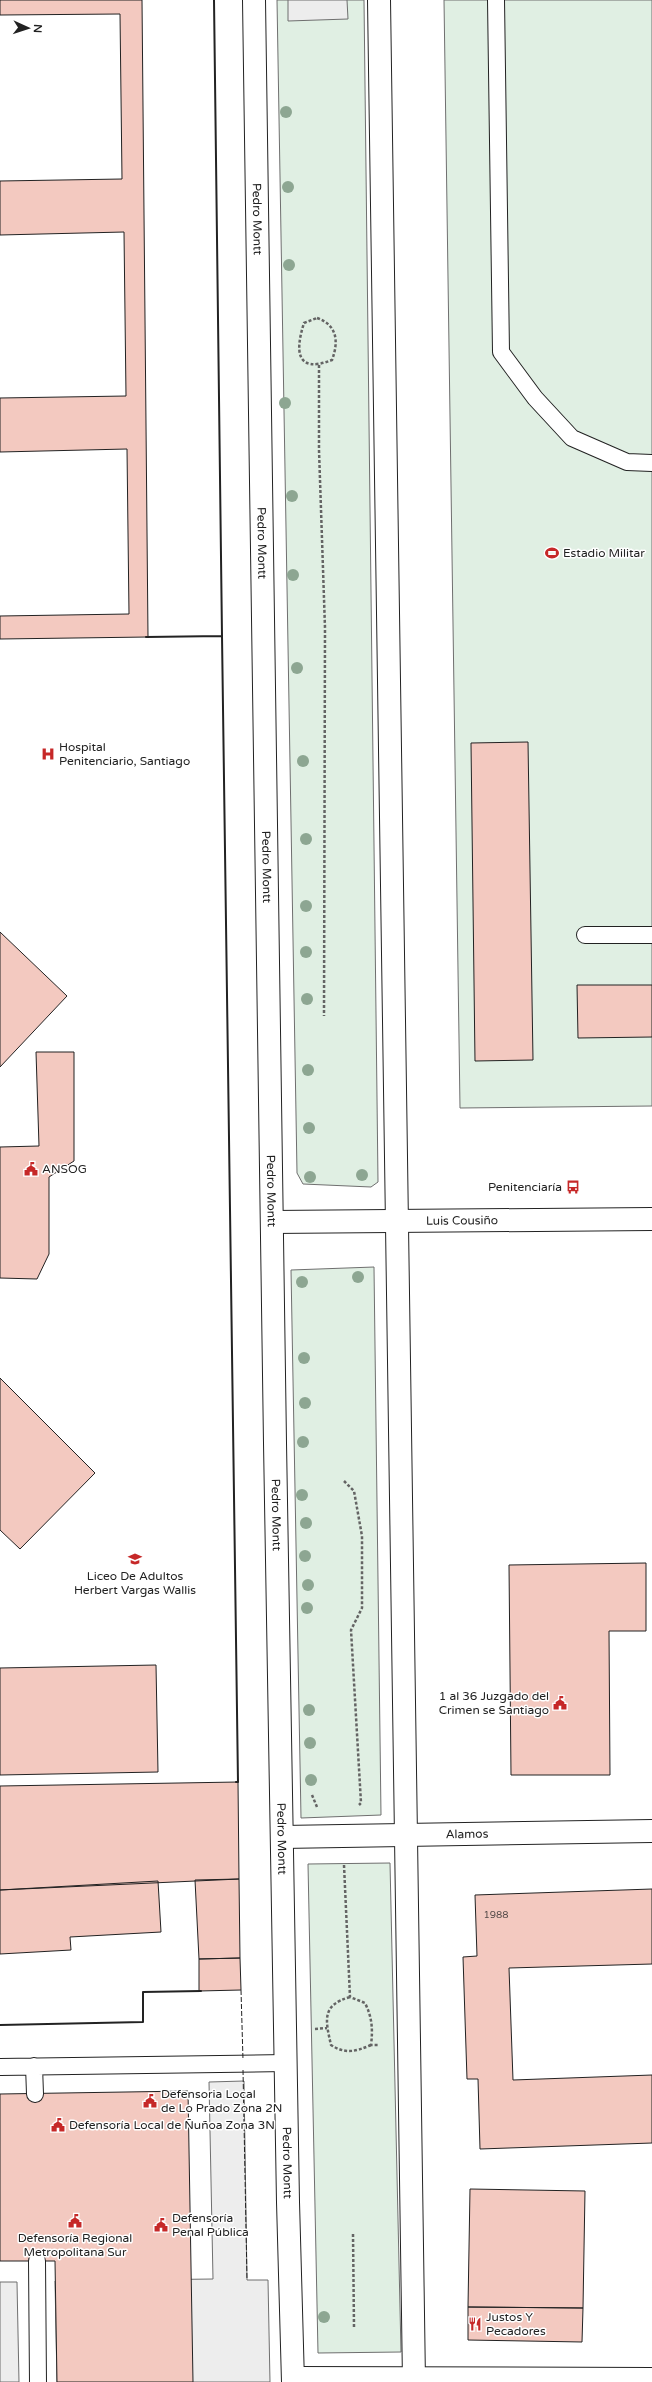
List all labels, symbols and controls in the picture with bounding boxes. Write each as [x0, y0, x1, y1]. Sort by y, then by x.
north arrow [8, 8, 48, 48]
text: N [31, 24, 44, 33]
street label: Pedro Montt [250, 183, 265, 256]
street label: Pedro Montt [254, 507, 269, 580]
sports icon: Estadio Militar [544, 545, 560, 561]
place label: Estadio Militar [563, 546, 645, 560]
place label: Hospital Penitenciario, Santiago [59, 740, 190, 768]
hospital icon: Hospital Penitenciario, Santiago [40, 746, 56, 762]
street label: Pedro Montt [259, 831, 274, 904]
street label: Pedro Montt [264, 1155, 279, 1227]
public building icon: ANSOG [23, 1161, 39, 1177]
place label: ANSOG [42, 1162, 87, 1176]
bus stop icon: Penitenciaría [565, 1179, 581, 1195]
place label: Penitenciaría [488, 1180, 562, 1194]
street label: Luis Cousiño [426, 1213, 498, 1228]
street label: Pedro Montt [269, 1479, 284, 1551]
school or university icon: Liceo De Adultos Herbert Vargas Wallis [127, 1551, 143, 1567]
place label: Liceo De Adultos Herbert Vargas Wallis [74, 1569, 196, 1597]
place label: 1 al 36 Juzgado del Crimen se Santiago [439, 1689, 549, 1717]
public building icon: 1 al 36 Juzgado del Crimen se Santiago [552, 1695, 568, 1711]
street label: Pedro Montt [274, 1803, 289, 1875]
street label: Alamos [445, 1827, 489, 1841]
house number: 1988 [483, 1909, 509, 1921]
place label: Defensoria Local de Lo Prado Zona 2N [161, 2087, 282, 2115]
public building icon: Defensoria Local de Lo Prado Zona 2N [142, 2093, 158, 2109]
public building icon: Defensoría Local de Ñuñoa Zona 3N [50, 2117, 66, 2133]
place label: Defensoría Local de Ñuñoa Zona 3N [69, 2118, 275, 2132]
street label: Pedro Montt [280, 2127, 295, 2199]
place label: Defensoría Penal Pública [172, 2211, 249, 2239]
public building icon: Defensoría Regional Metropolitana Sur [67, 2213, 83, 2229]
public building icon: Defensoría Penal Pública [153, 2217, 169, 2233]
place label: Defensoría Regional Metropolitana Sur [18, 2231, 132, 2259]
place label: Justos Y Pecadores [486, 2310, 546, 2338]
restaurant icon: Justos Y Pecadores [467, 2316, 483, 2332]

